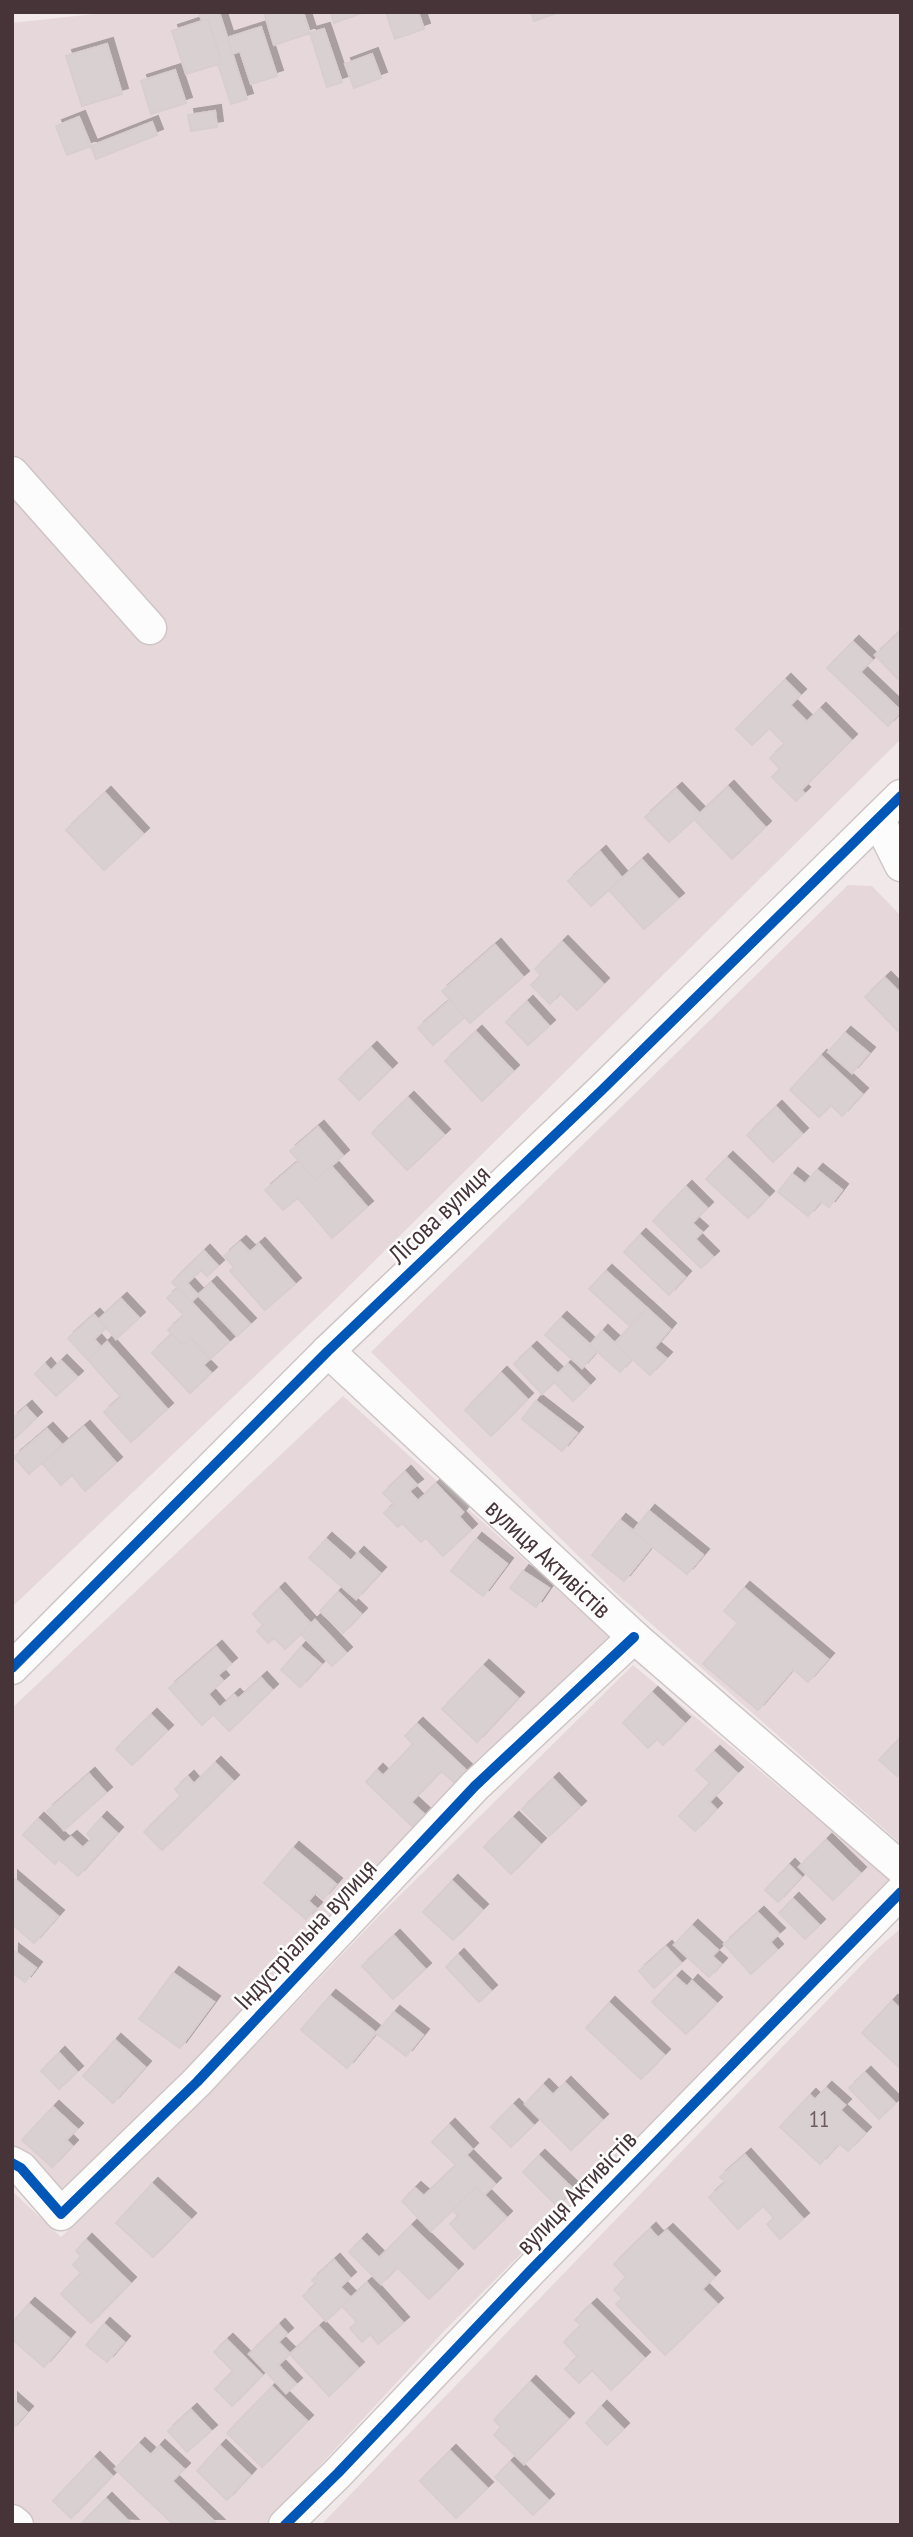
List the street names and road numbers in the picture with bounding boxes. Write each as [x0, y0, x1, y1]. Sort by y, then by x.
street label: Лісова вулиця [381, 1157, 497, 1271]
street label: вулиця Активістів [480, 1491, 619, 1625]
street label: Індустріальна вулиця [227, 1852, 383, 2016]
street label: вулиця Активістів [509, 2123, 643, 2261]

